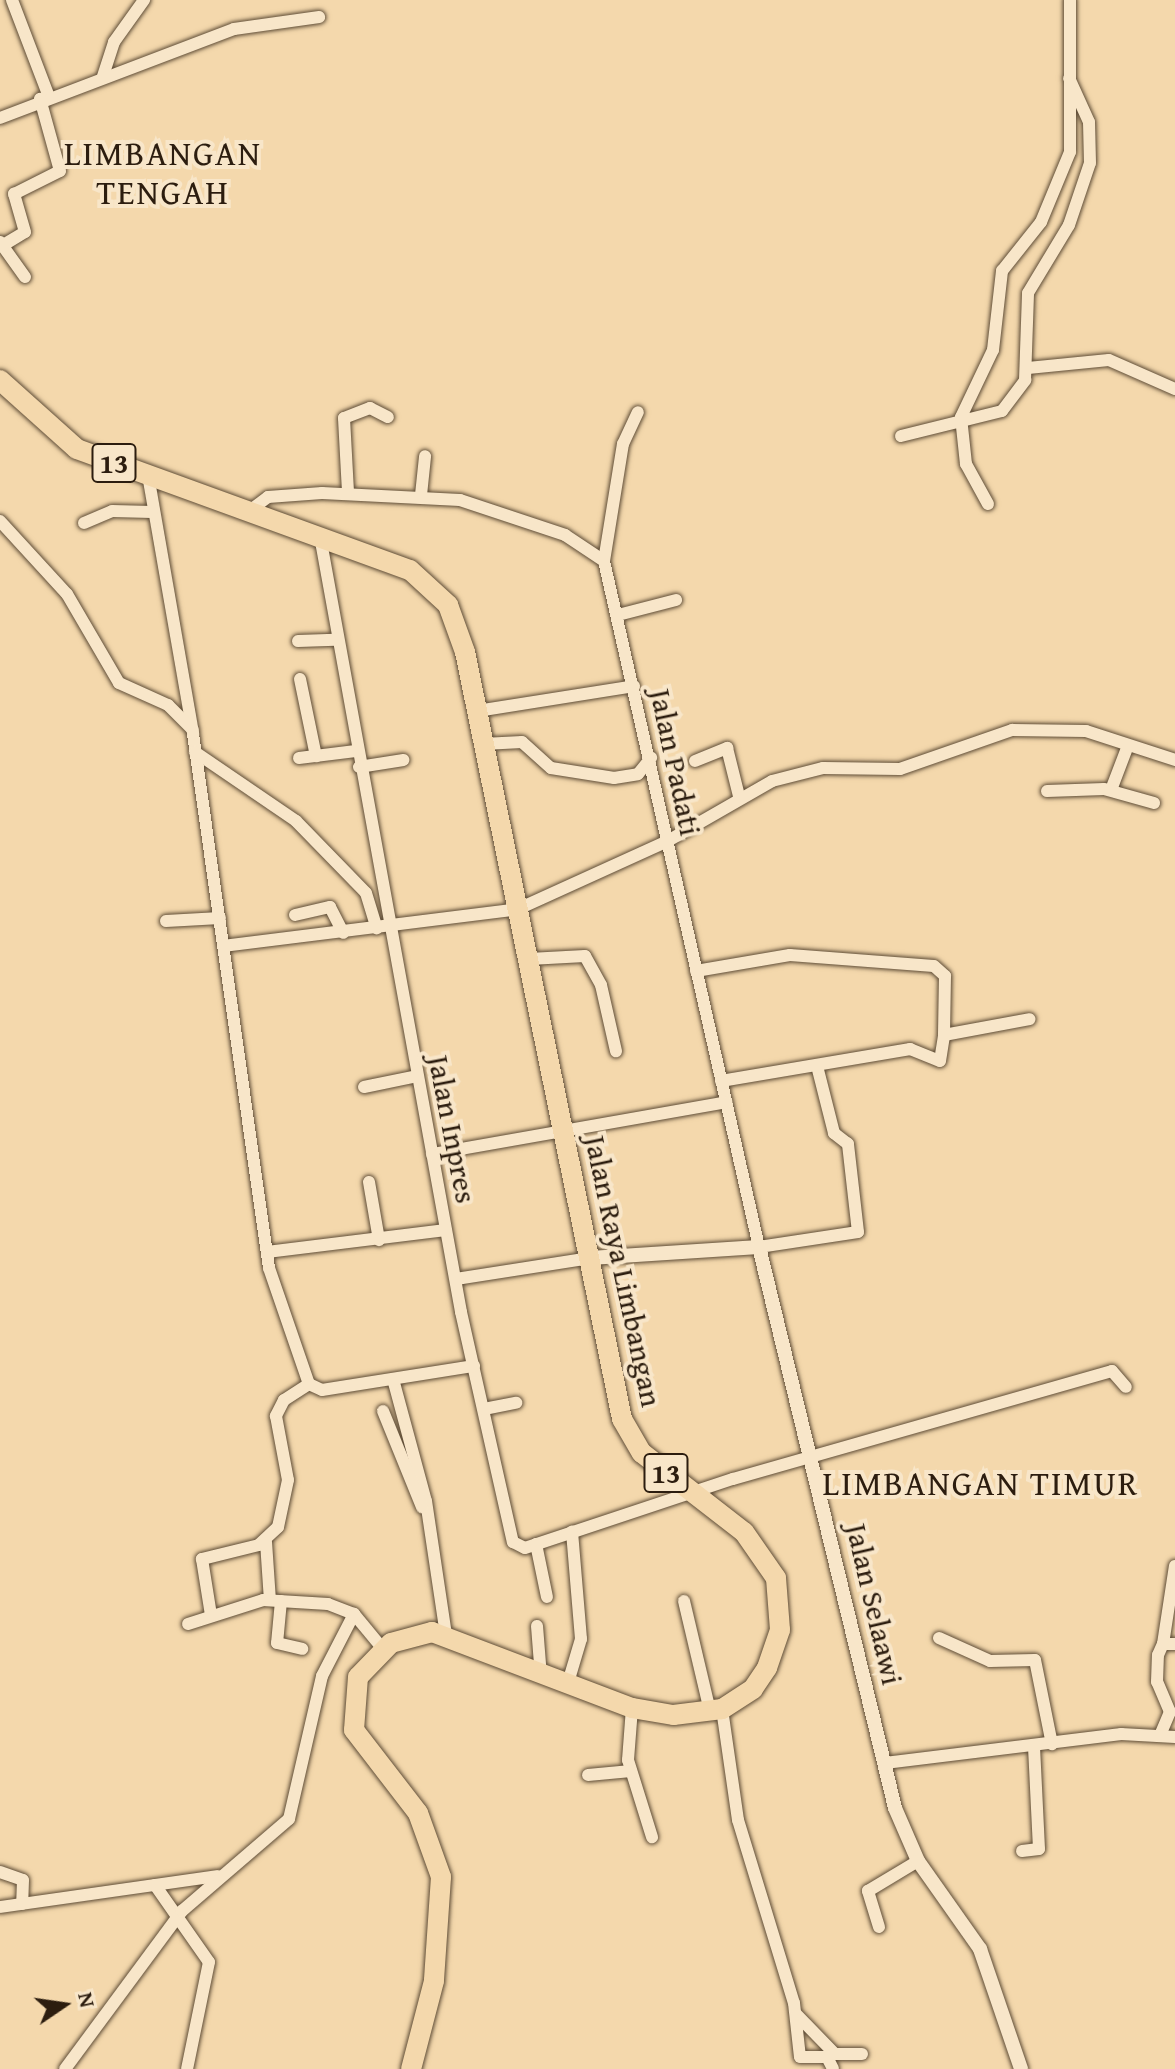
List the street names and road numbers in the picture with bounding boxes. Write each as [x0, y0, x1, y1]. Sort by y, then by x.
road number: 13 [90, 439, 138, 487]
street label: Jalan Padati [643, 685, 709, 839]
street label: Jalan Inpres [421, 1052, 485, 1206]
street label: Jalan Raya Limbangan [578, 1132, 670, 1410]
road number: 13 [642, 1449, 690, 1497]
street label: Jalan Selaawi [839, 1520, 911, 1688]

